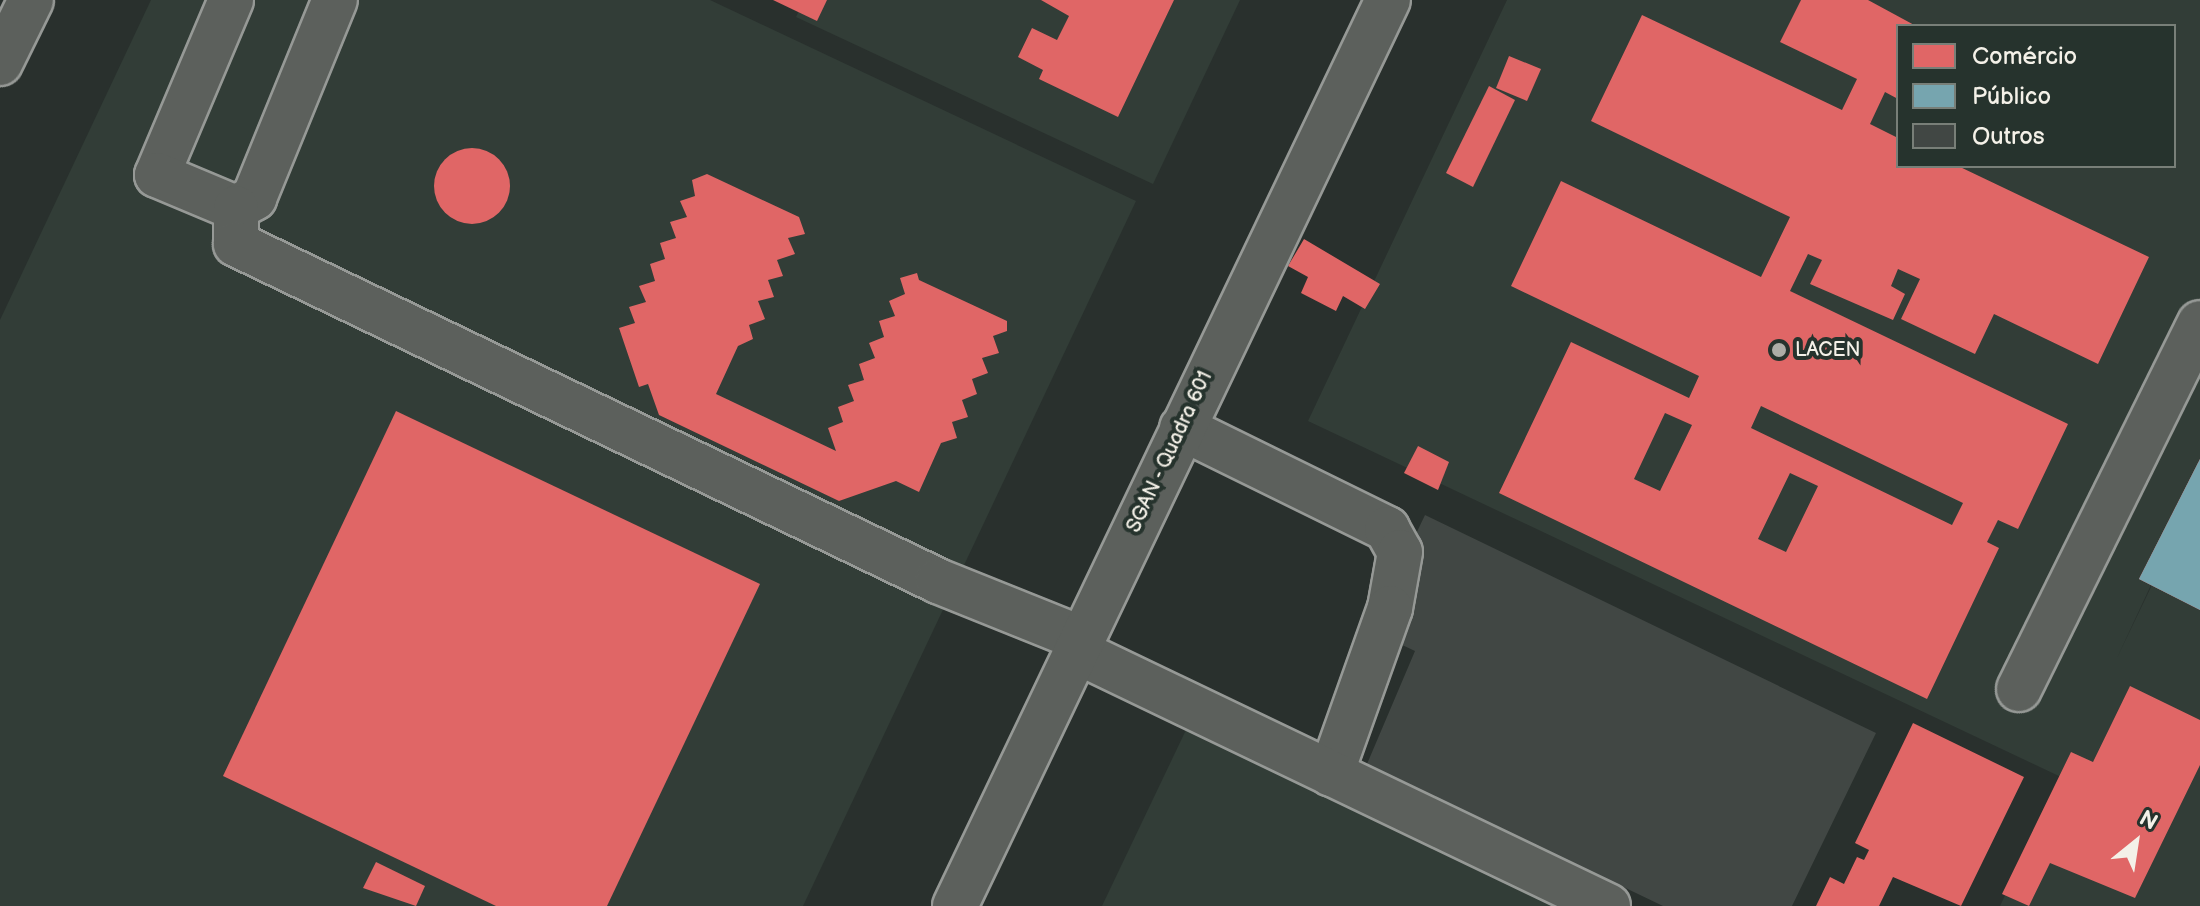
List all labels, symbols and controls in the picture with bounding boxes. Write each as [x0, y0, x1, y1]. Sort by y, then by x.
legend [1896, 24, 2176, 168]
text: Comércio [1972, 42, 2077, 71]
text: Público [1972, 82, 2051, 111]
text: Outros [1972, 122, 2045, 151]
place label: LACEN [1795, 338, 1861, 362]
marker: LACEN [1770, 341, 1788, 359]
street label: SGAN - Quadra 601 [1122, 367, 1218, 537]
north arrow [2096, 802, 2176, 882]
text: N [2134, 805, 2162, 837]

